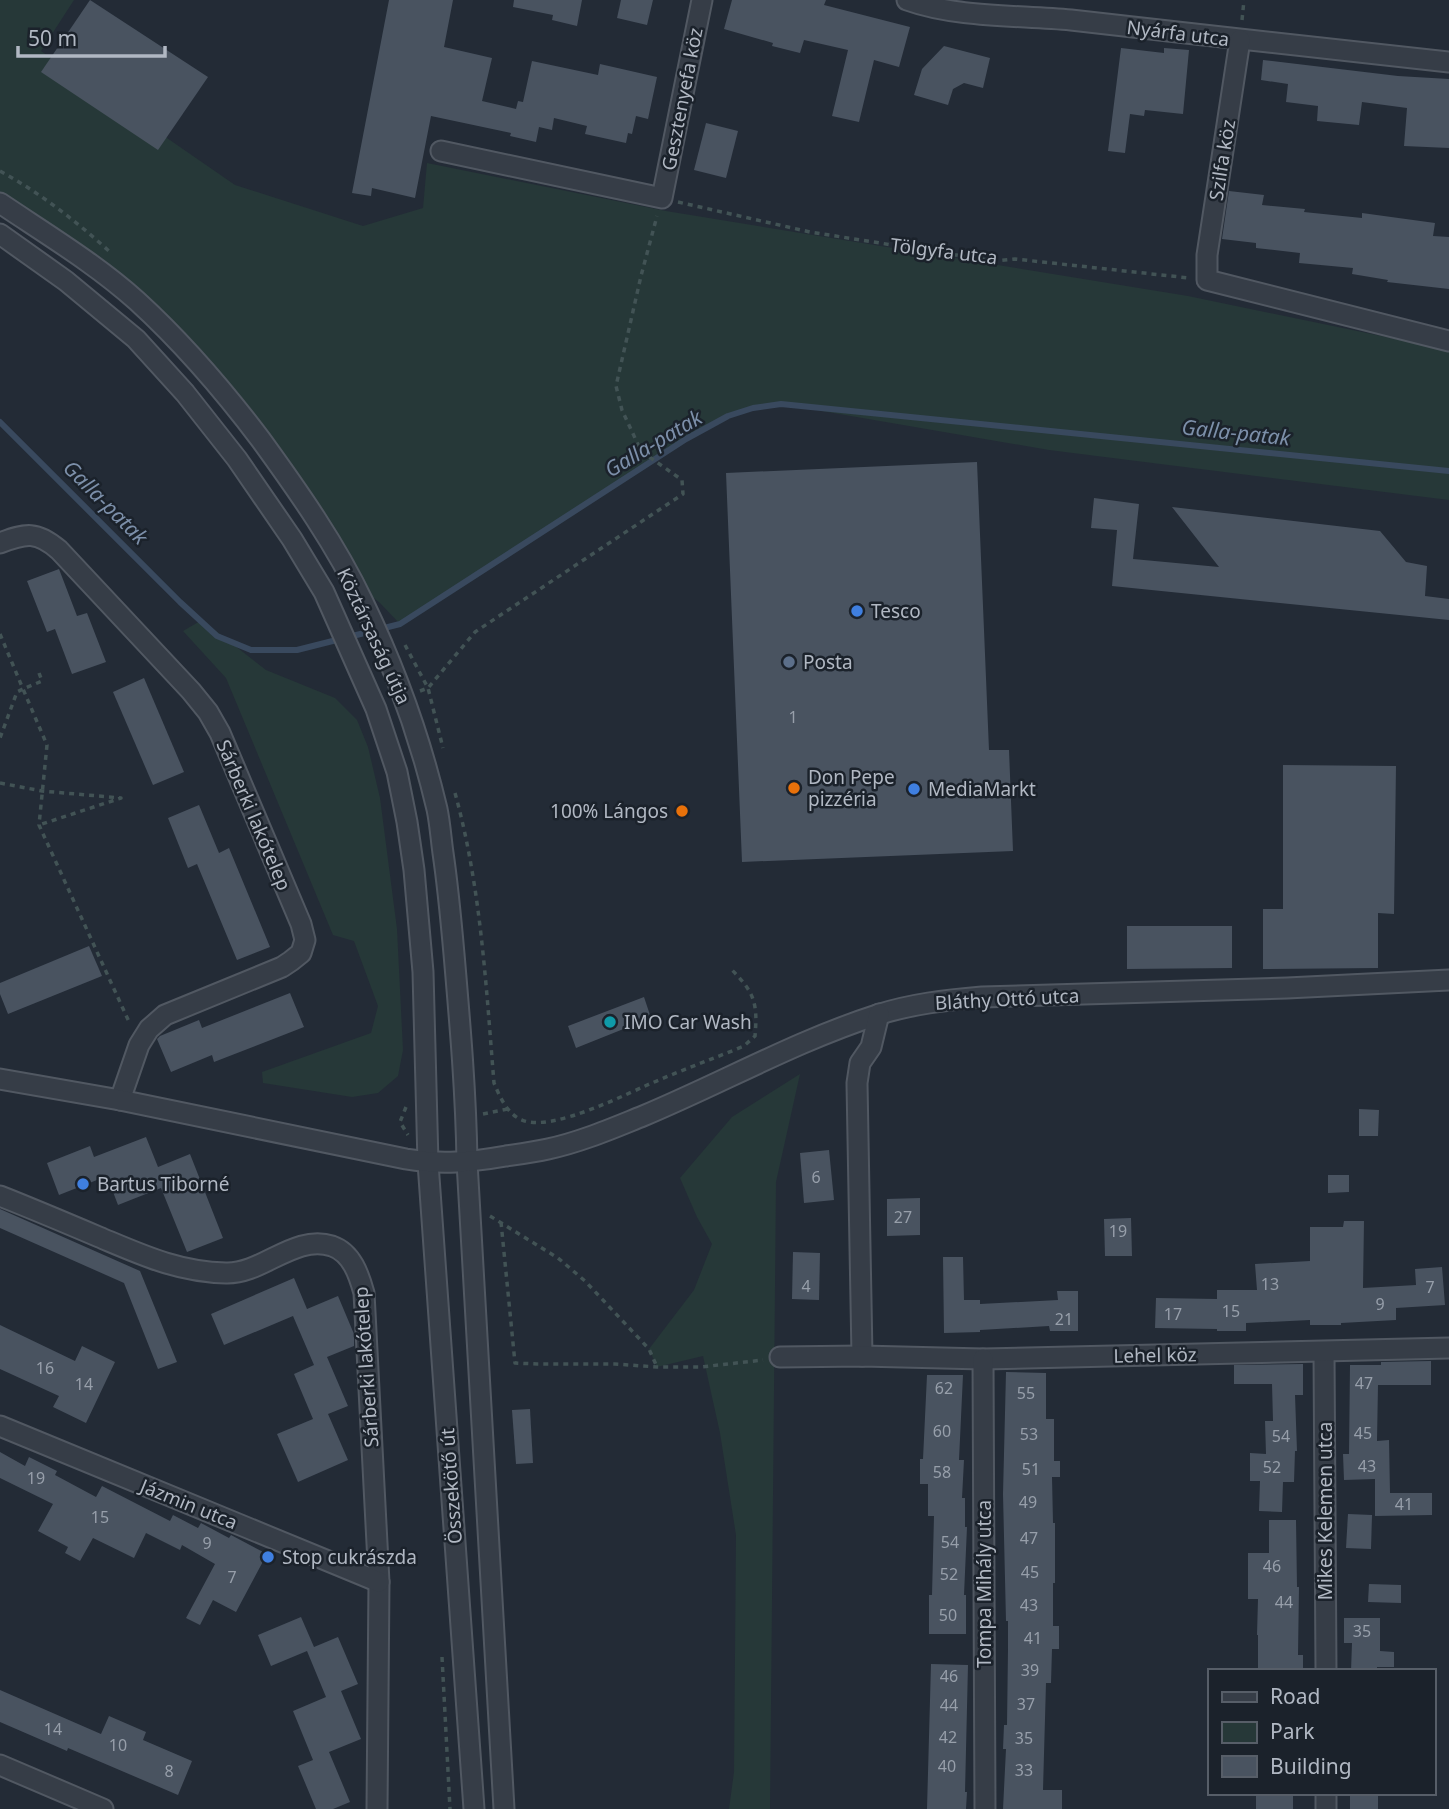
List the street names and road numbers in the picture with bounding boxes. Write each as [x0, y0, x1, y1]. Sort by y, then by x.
street label: Nyárfa utca [1125, 14, 1231, 52]
street label: Gesztenyefa köz [655, 25, 709, 173]
street label: Szilfa köz [1203, 118, 1241, 202]
street label: Tölgyfa utca [889, 232, 999, 270]
street label: Köztársaság útja [331, 564, 417, 708]
street label: Sárberki lakótelep [211, 736, 297, 894]
street label: Bláthy Ottó utca [934, 982, 1080, 1016]
street label: Sárberki lakótelep [347, 1286, 385, 1448]
street label: Lehel köz [1113, 1341, 1197, 1369]
street label: Mikes Kelemen utca [1312, 1422, 1338, 1600]
street label: Összekötő út [434, 1427, 468, 1545]
street label: Jázmin utca [135, 1472, 241, 1535]
street label: Tompa Mihály utca [971, 1500, 997, 1668]

